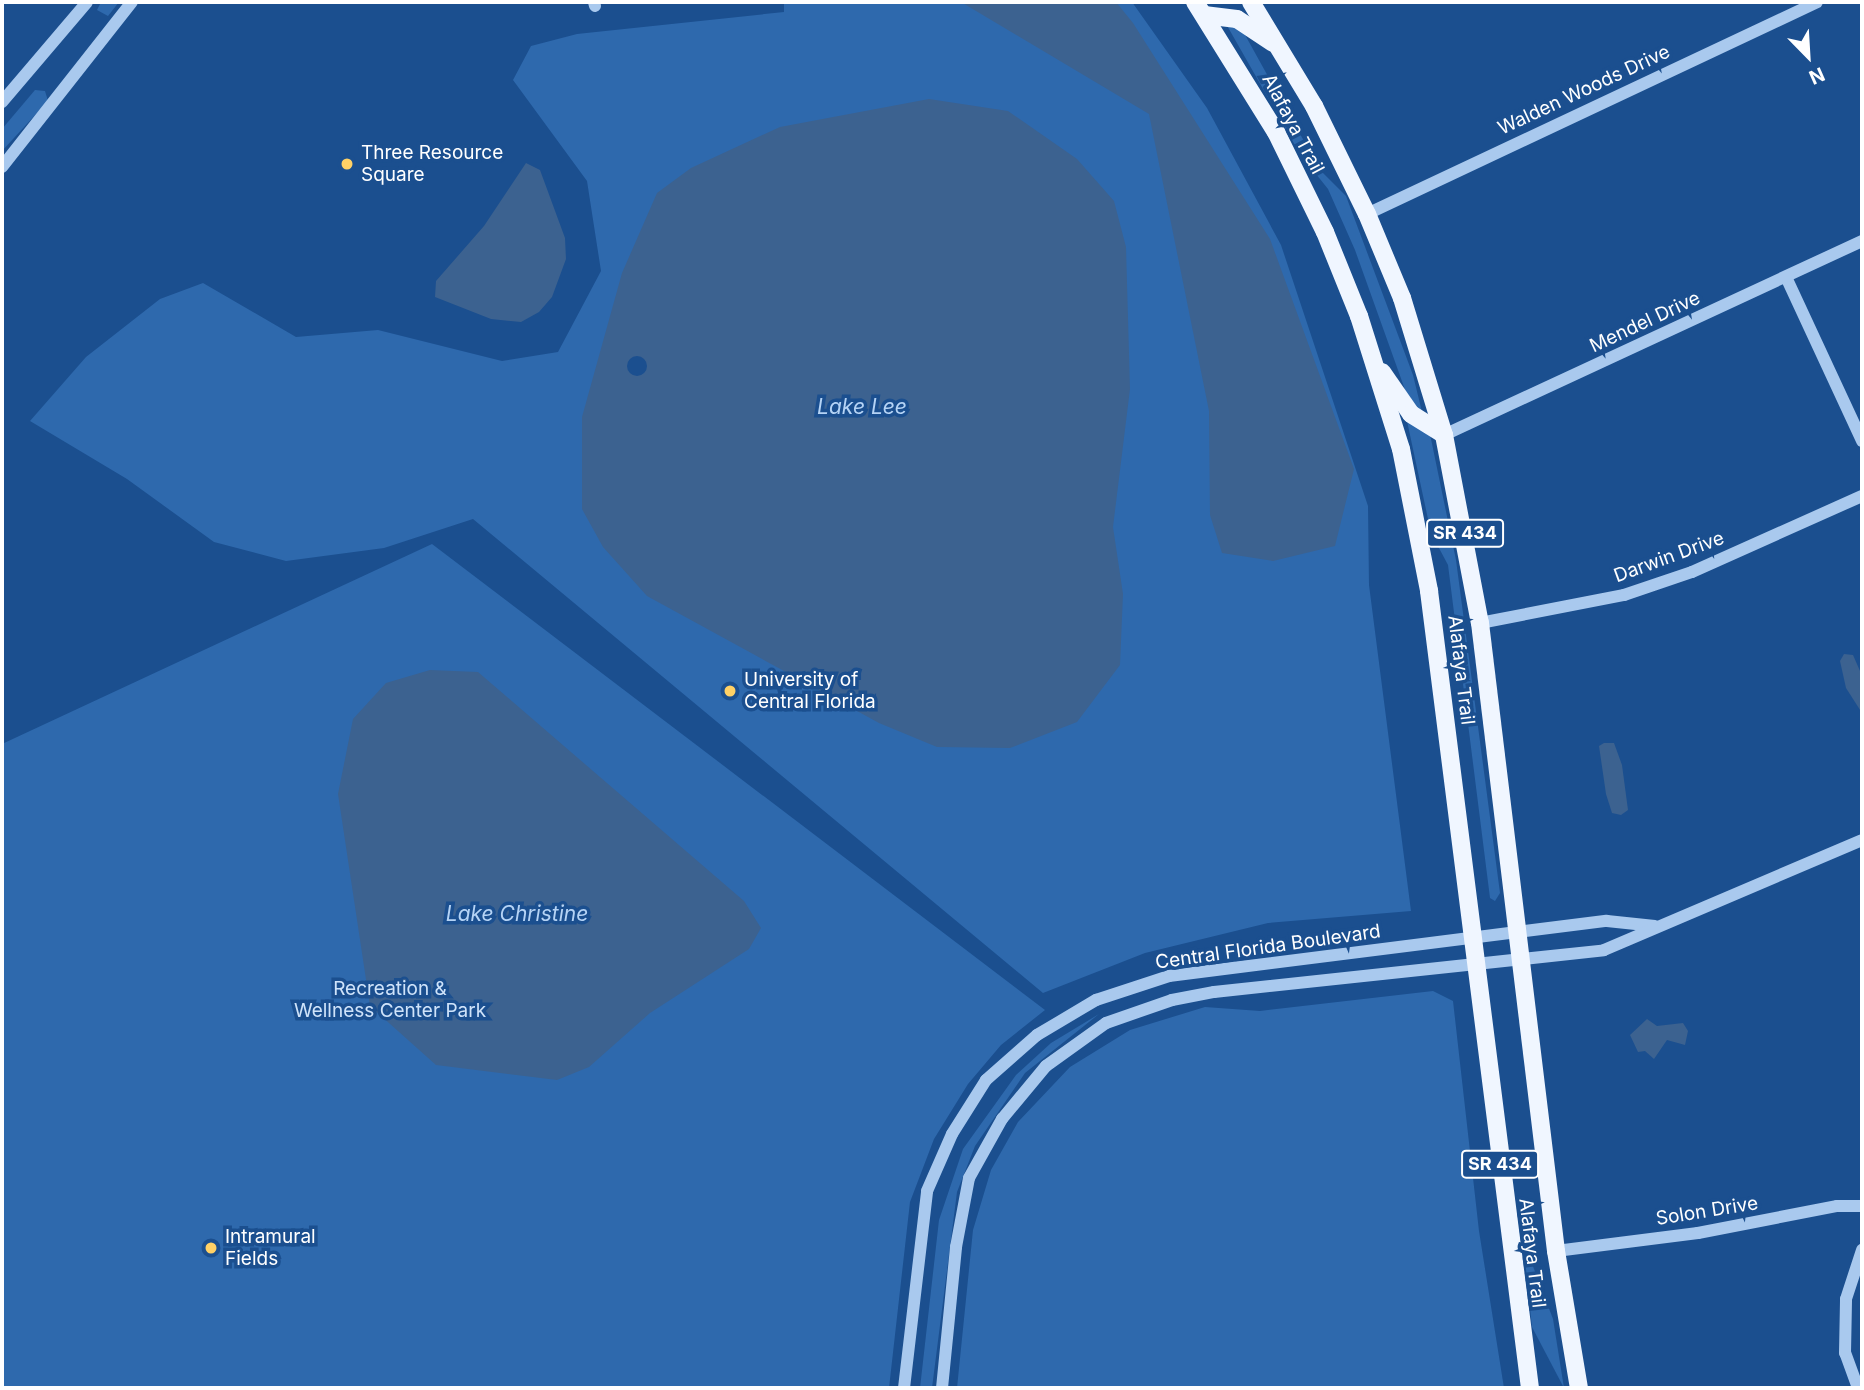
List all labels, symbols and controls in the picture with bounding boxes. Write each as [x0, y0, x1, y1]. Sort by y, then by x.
north arrow [1773, 21, 1843, 91]
street label: Walden Woods Drive [1494, 40, 1674, 140]
text: N [1805, 62, 1828, 89]
street label: Alafaya Trail [1257, 70, 1329, 178]
place label: Three Resource Square [361, 142, 503, 186]
marker: Three Resource Square [339, 156, 355, 172]
street label: Mendel Drive [1586, 286, 1704, 358]
water label: Lake Lee [817, 394, 907, 420]
road number: SR 434 [1425, 518, 1505, 548]
street label: Darwin Drive [1611, 527, 1727, 587]
street label: Alafaya Trail [1443, 614, 1479, 726]
place label: University of Central Florida [744, 669, 876, 713]
marker: University of Central Florida [722, 683, 738, 699]
water label: Lake Christine [446, 901, 588, 927]
street label: Central Florida Boulevard [1154, 920, 1382, 974]
park label: Recreation & Wellness Center Park [294, 978, 486, 1022]
road number: SR 434 [1460, 1149, 1540, 1178]
street label: Solon Drive [1654, 1192, 1760, 1230]
street label: Alafaya Trail [1514, 1197, 1550, 1309]
place label: Intramural Fields [225, 1226, 316, 1270]
marker: Intramural Fields [203, 1240, 219, 1256]

